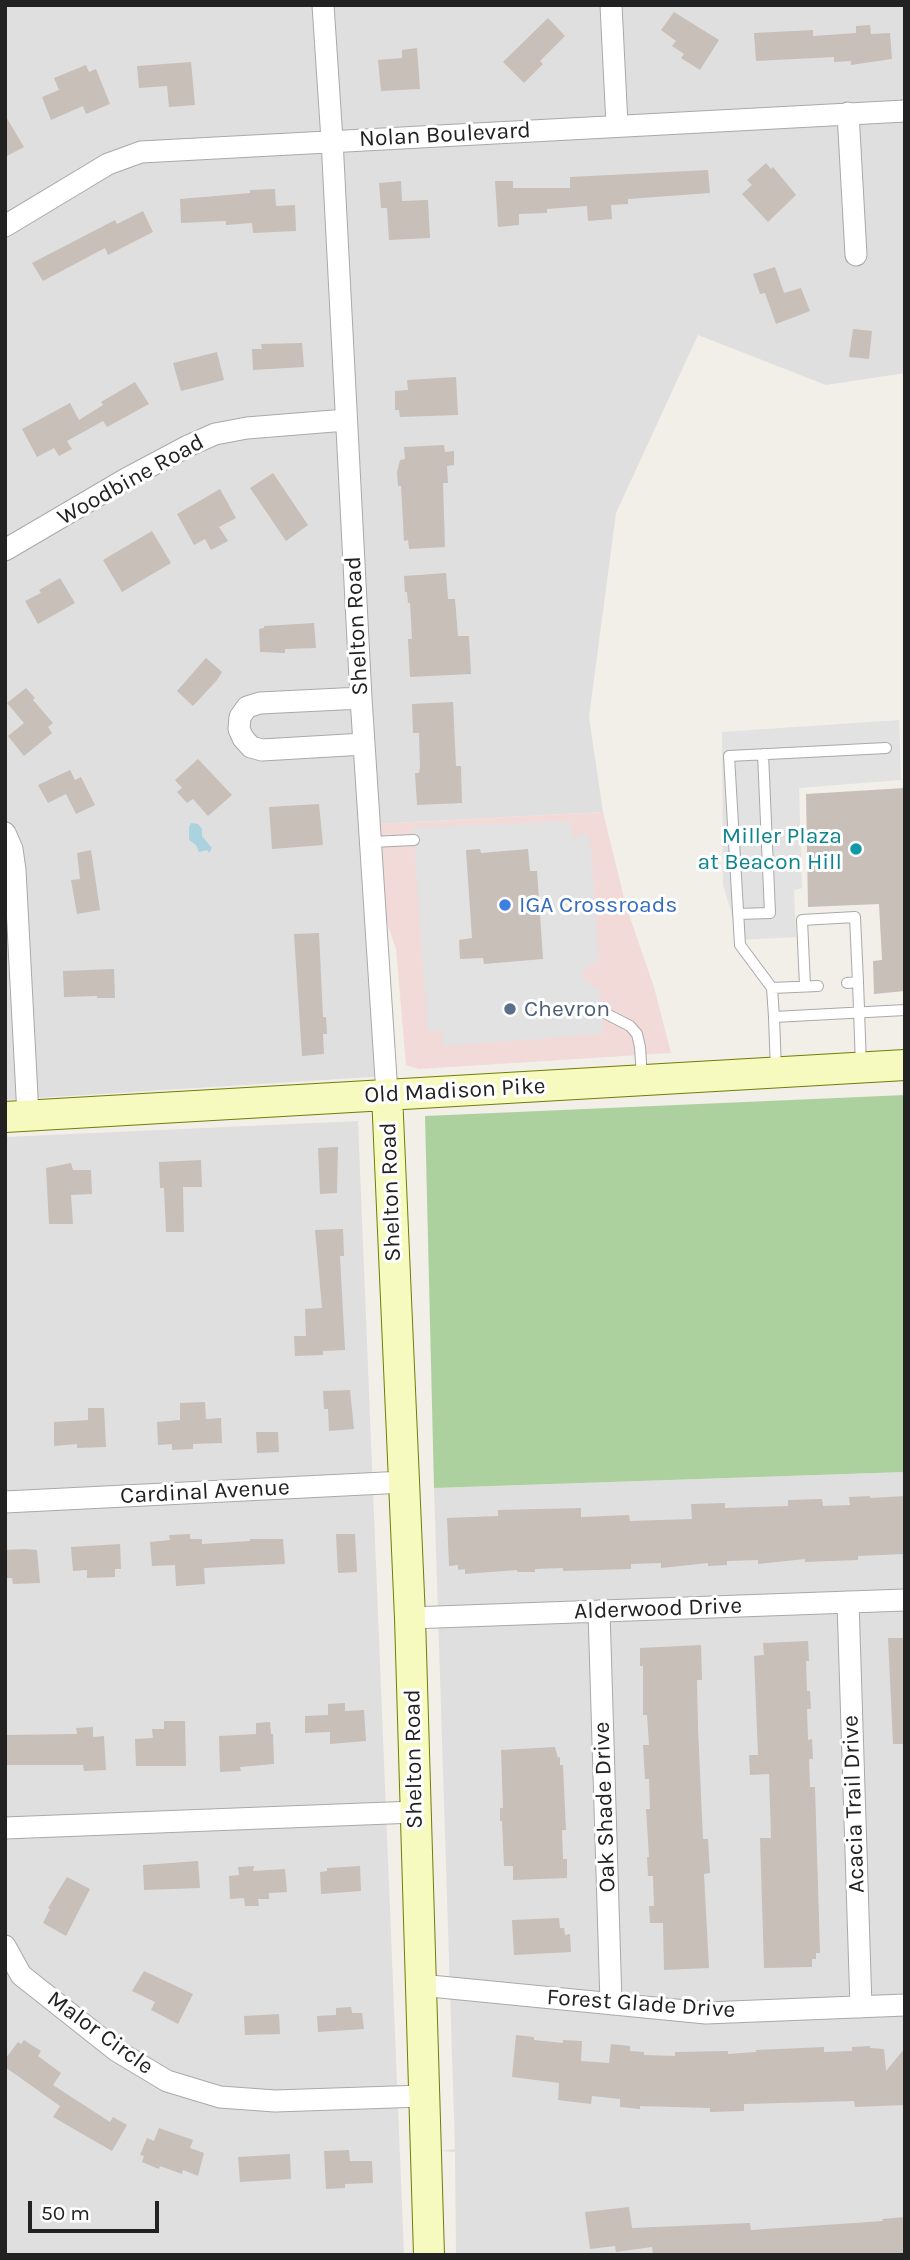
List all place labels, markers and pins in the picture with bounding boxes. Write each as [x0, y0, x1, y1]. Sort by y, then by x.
place label: Miller Plaza at Beacon Hill [698, 822, 842, 876]
marker: Miller Plaza at Beacon Hill [848, 841, 864, 857]
place label: IGA Crossroads [519, 891, 677, 919]
marker: IGA Crossroads [497, 897, 513, 913]
place label: Chevron [524, 995, 610, 1023]
marker: Chevron [502, 1001, 518, 1017]

